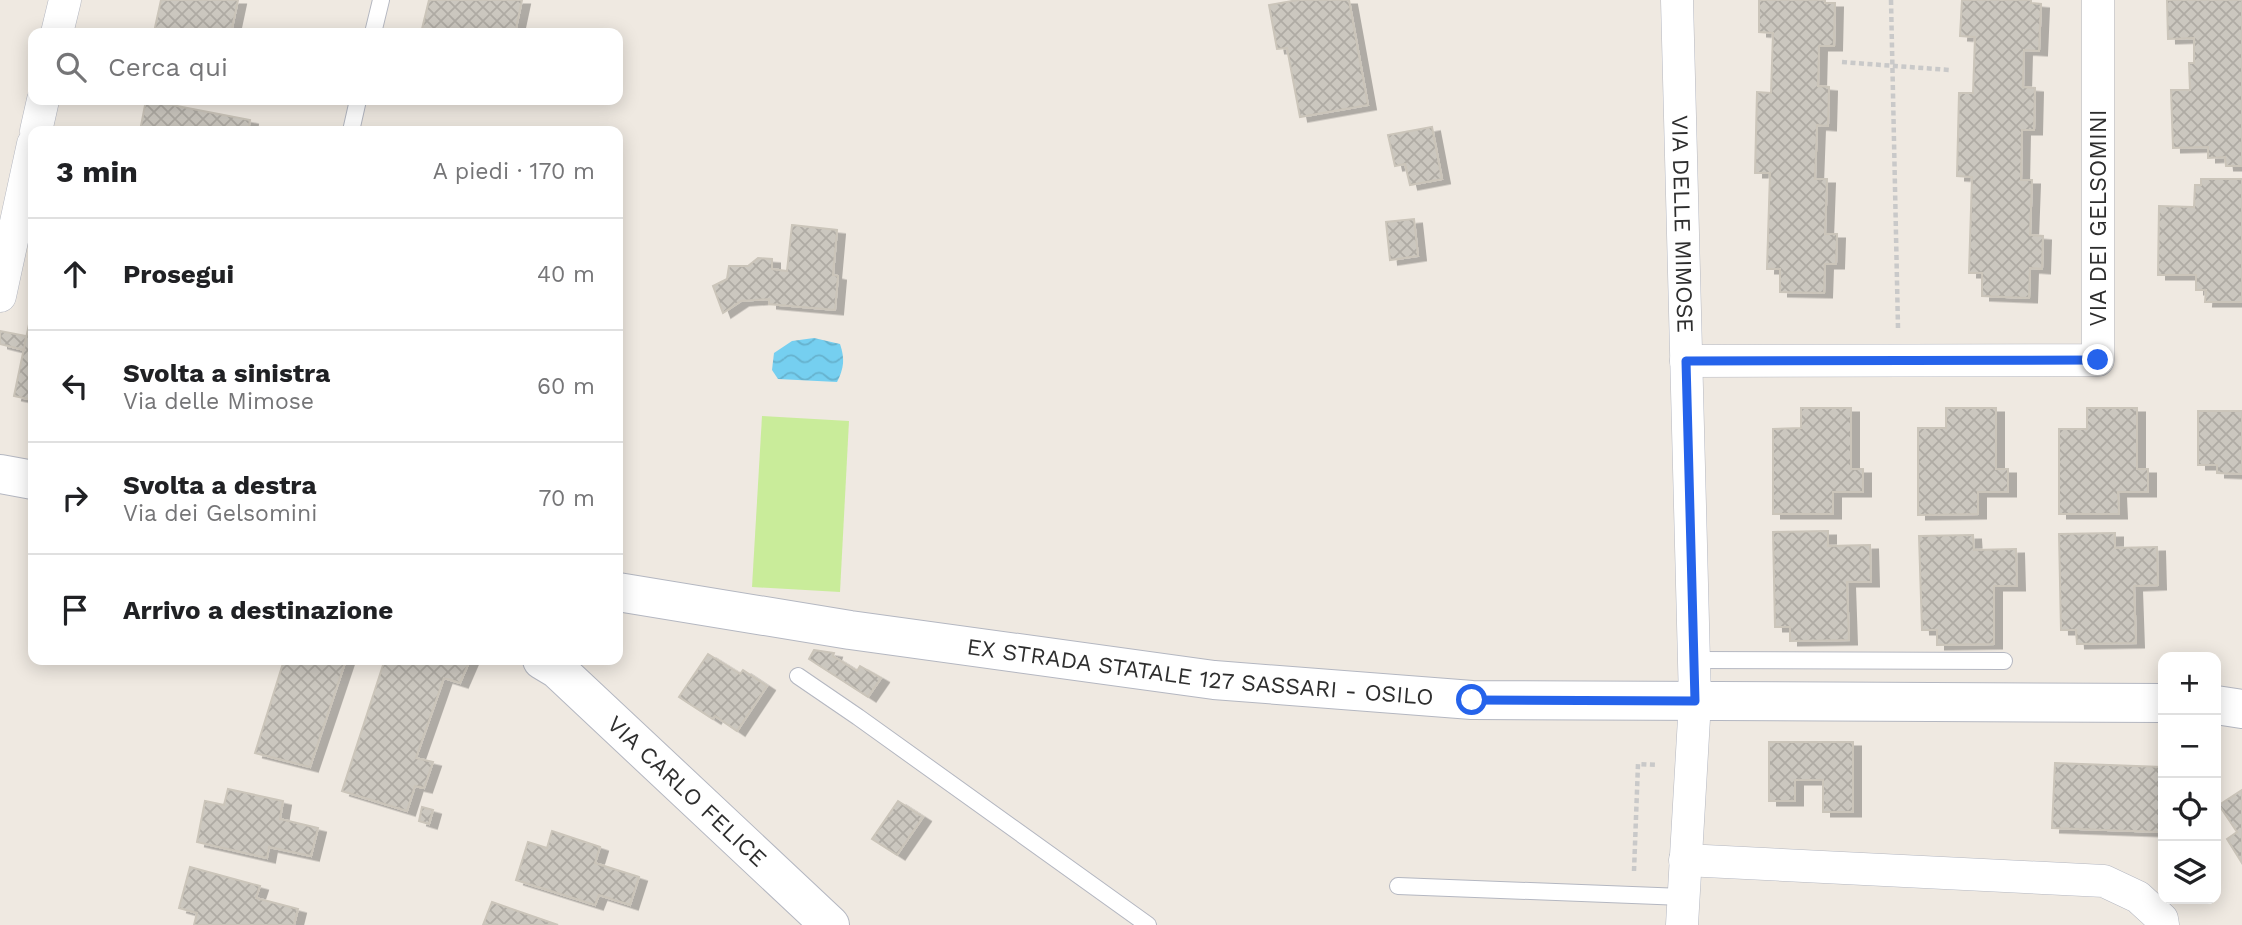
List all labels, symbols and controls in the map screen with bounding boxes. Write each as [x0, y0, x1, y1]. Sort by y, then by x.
search box [28, 28, 623, 105]
icon: search [52, 48, 90, 86]
text: Cerca qui [108, 52, 228, 82]
street label: VIA DEI GELSOMINI [2085, 110, 2112, 326]
street label: VIA DELLE MIMOSE [1666, 115, 1699, 333]
text: 3 min [56, 154, 138, 189]
text: A piedi · 170 m [433, 158, 595, 185]
icon: ahead [56, 255, 94, 293]
text: Prosegui [123, 259, 234, 289]
text: 40 m [537, 261, 595, 288]
route end [2082, 344, 2113, 375]
text: Svolta a sinistra [123, 358, 330, 388]
icon: left [56, 367, 94, 405]
text: 60 m [537, 373, 595, 400]
text: Via delle Mimose [123, 388, 314, 415]
text: Svolta a destra [123, 470, 316, 500]
icon: right [56, 479, 94, 517]
text: 70 m [538, 485, 595, 512]
text: Via dei Gelsomini [123, 500, 317, 527]
icon: arrive [56, 591, 94, 629]
text: Arrivo a destinazione [123, 595, 393, 625]
street label: EX STRADA STATALE 127 SASSARI - OSILO [965, 633, 1435, 710]
map controls [2158, 652, 2221, 904]
button: + [2158, 652, 2221, 715]
route start [1456, 684, 1487, 715]
street label: VIA CARLO FELICE [602, 710, 772, 872]
button: − [2158, 715, 2221, 778]
button: locate [2158, 778, 2221, 841]
button: layers [2158, 841, 2221, 904]

